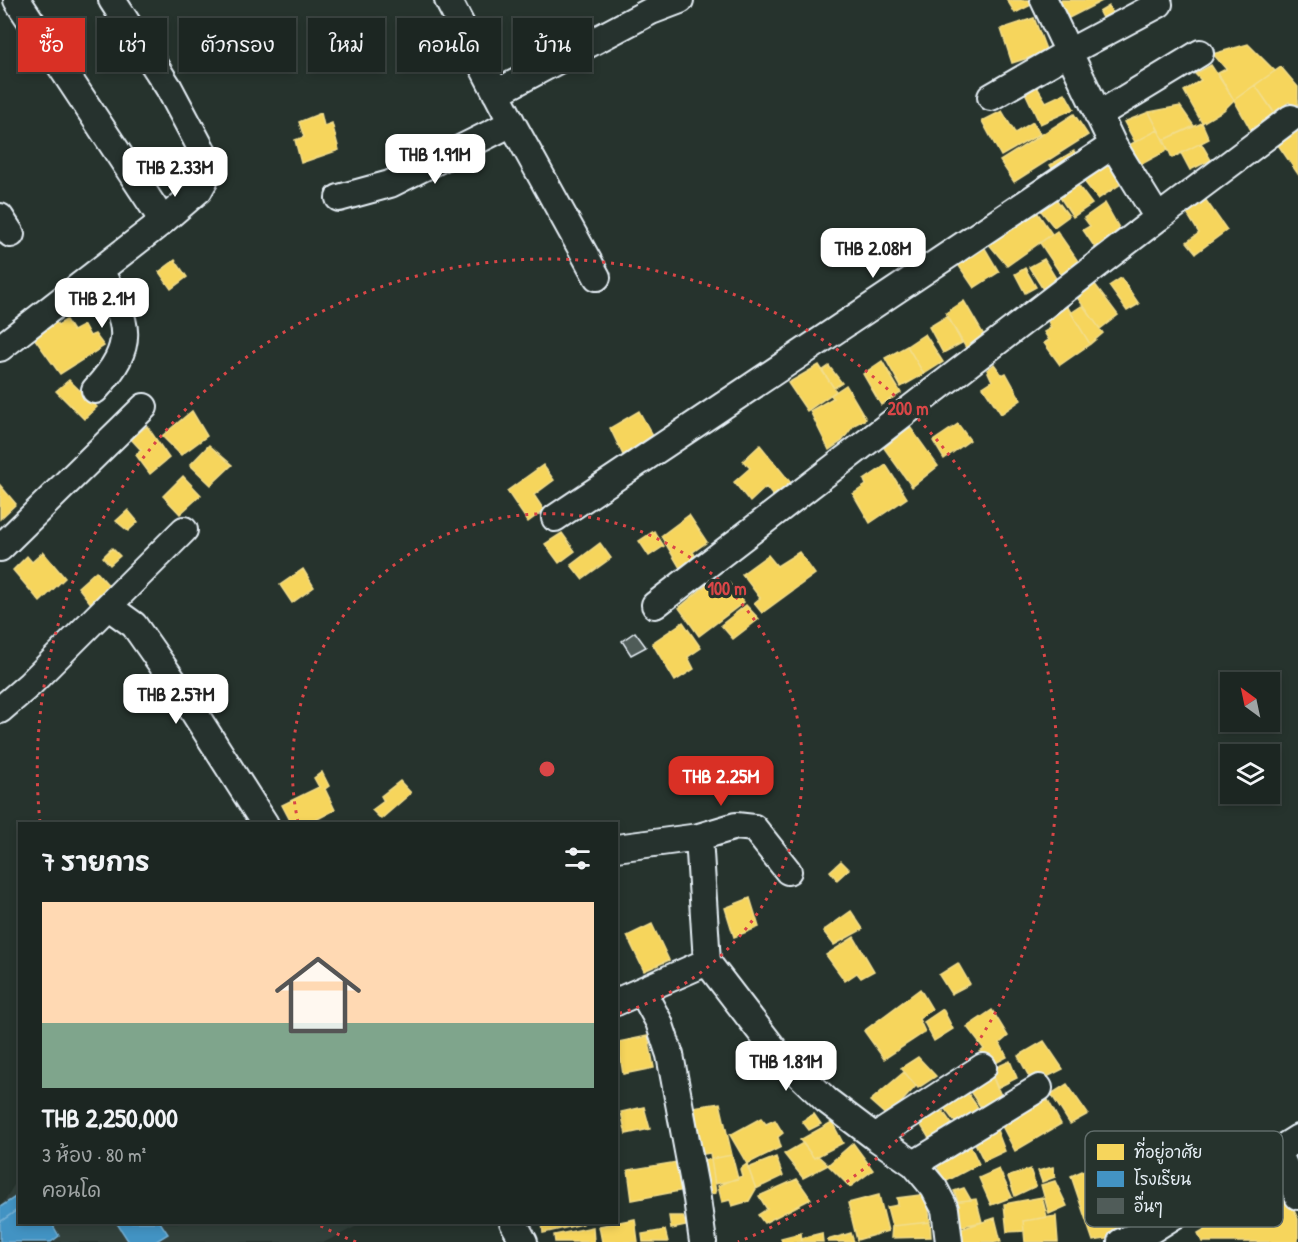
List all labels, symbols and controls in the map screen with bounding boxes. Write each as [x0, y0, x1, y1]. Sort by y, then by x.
chip: ซื้อ [18, 18, 85, 72]
chip: เช่า [97, 18, 167, 72]
chip: ตัวกรอง [179, 18, 296, 72]
chip: ใหม่ [308, 18, 385, 72]
chip: คอนโด [397, 18, 501, 72]
chip: บ้าน [513, 18, 592, 72]
pin: THB 1.91M [366, 134, 504, 185]
text: THB 1.91M [399, 140, 471, 167]
pin: THB 2.33M [106, 147, 244, 198]
text: THB 2.33M [137, 153, 213, 180]
pin: THB 2.08M [804, 228, 942, 279]
text: THB 2.08M [835, 234, 911, 261]
pin: THB 2.1M [40, 278, 164, 329]
text: THB 2.1M [69, 284, 135, 311]
text: 200 m [888, 396, 928, 421]
text: 100 m [707, 576, 747, 601]
north arrow [1220, 672, 1280, 732]
map controls [1220, 672, 1280, 804]
pin: THB 2.57M [107, 674, 245, 725]
text: THB 2.57M [137, 680, 215, 707]
button: layers [1220, 744, 1280, 804]
pin: THB 2.25M [652, 756, 790, 807]
centre of rings [537, 759, 557, 779]
text: THB 2.25M [683, 762, 759, 789]
icon: filters [561, 842, 594, 875]
text: 7 รายการ [42, 844, 150, 879]
icon: home [264, 941, 372, 1049]
pin: THB 1.81M [717, 1041, 855, 1092]
text: THB 1.81M [750, 1047, 822, 1074]
text: THB 2,250,000 [42, 1100, 178, 1135]
legend [1085, 1131, 1283, 1227]
text: ที่อยู่อาศัย [1134, 1137, 1202, 1165]
text: 3 ห้อง · 80 m² [42, 1141, 146, 1168]
text: โรงเรียน [1134, 1168, 1191, 1190]
text: คอนโด [42, 1176, 101, 1203]
text: อื่นๆ [1134, 1191, 1163, 1218]

